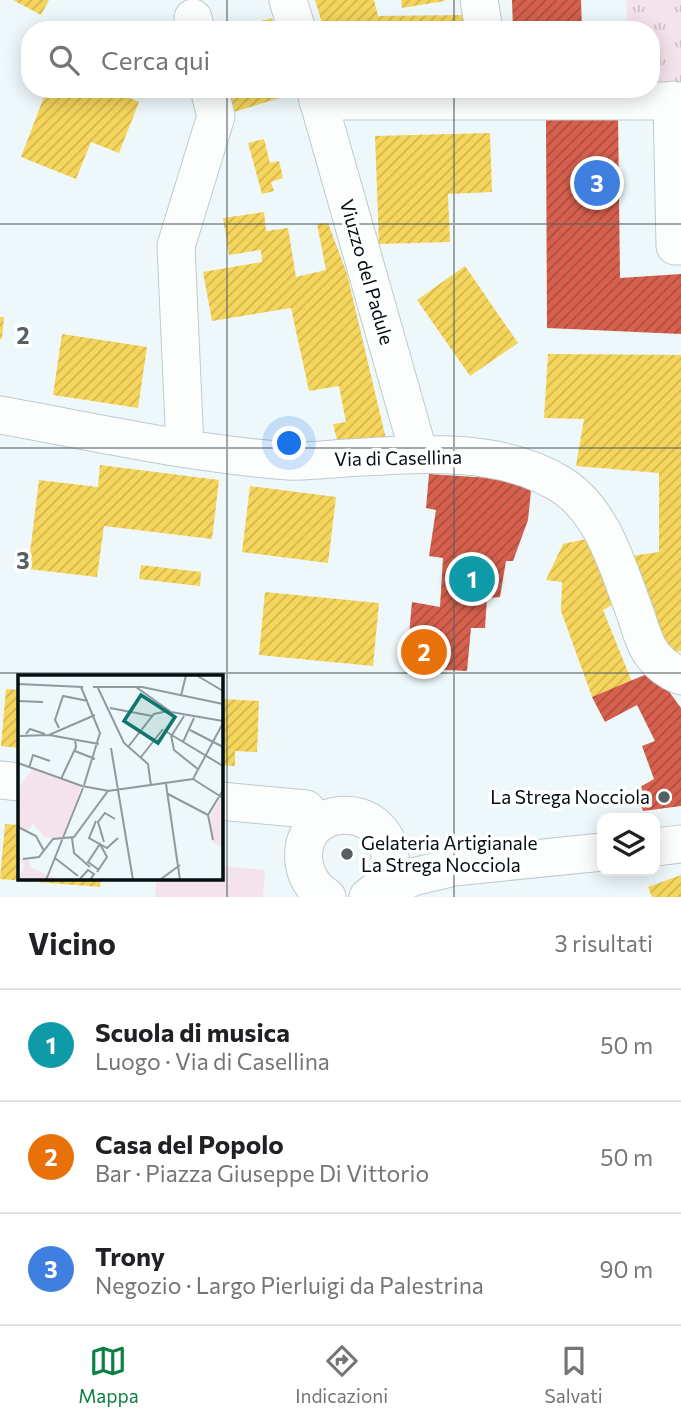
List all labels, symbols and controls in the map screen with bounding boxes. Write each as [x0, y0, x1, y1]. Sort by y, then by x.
search box [21, 21, 660, 98]
icon: search [45, 41, 83, 79]
text: Cerca qui [101, 44, 210, 75]
pin: 3 [574, 157, 620, 209]
street label: Viuzzo del Padule [336, 197, 399, 347]
text: 2 [16, 321, 30, 349]
your location [272, 426, 306, 460]
street label: Via di Casellina [334, 445, 462, 470]
text: 3 [16, 546, 30, 574]
pin: 1 [449, 553, 495, 605]
pin: 2 [401, 626, 447, 678]
inset map [18, 675, 222, 880]
place label: La Strega Nocciola [490, 785, 650, 808]
marker: La Strega Nocciola [656, 789, 672, 805]
map controls [597, 813, 660, 876]
button: layers [597, 813, 660, 876]
place label: Gelateria Artigianale La Strega Nocciola [361, 831, 538, 876]
marker: Gelateria Artigianale La Strega Nocciola [339, 846, 355, 862]
text: Vicino [28, 924, 116, 961]
text: 3 risultati [554, 929, 653, 957]
text: Scuola di musica [95, 1016, 290, 1047]
text: 1 [46, 1031, 56, 1059]
text: 50 m [600, 1031, 653, 1059]
text: Luogo · Via di Casellina [95, 1047, 330, 1075]
text: Casa del Popolo [95, 1128, 284, 1159]
text: 2 [44, 1143, 58, 1171]
text: 50 m [600, 1143, 653, 1171]
text: Bar · Piazza Giuseppe Di Vittorio [95, 1159, 429, 1187]
text: Trony [95, 1240, 165, 1271]
text: 3 [44, 1255, 58, 1283]
text: 90 m [600, 1255, 653, 1283]
text: Negozio · Largo Pierluigi da Palestrina [95, 1271, 484, 1299]
tab: Mappa [78, 1342, 139, 1407]
tab: Indicazioni [295, 1342, 388, 1407]
tab: Salvati [545, 1342, 603, 1407]

